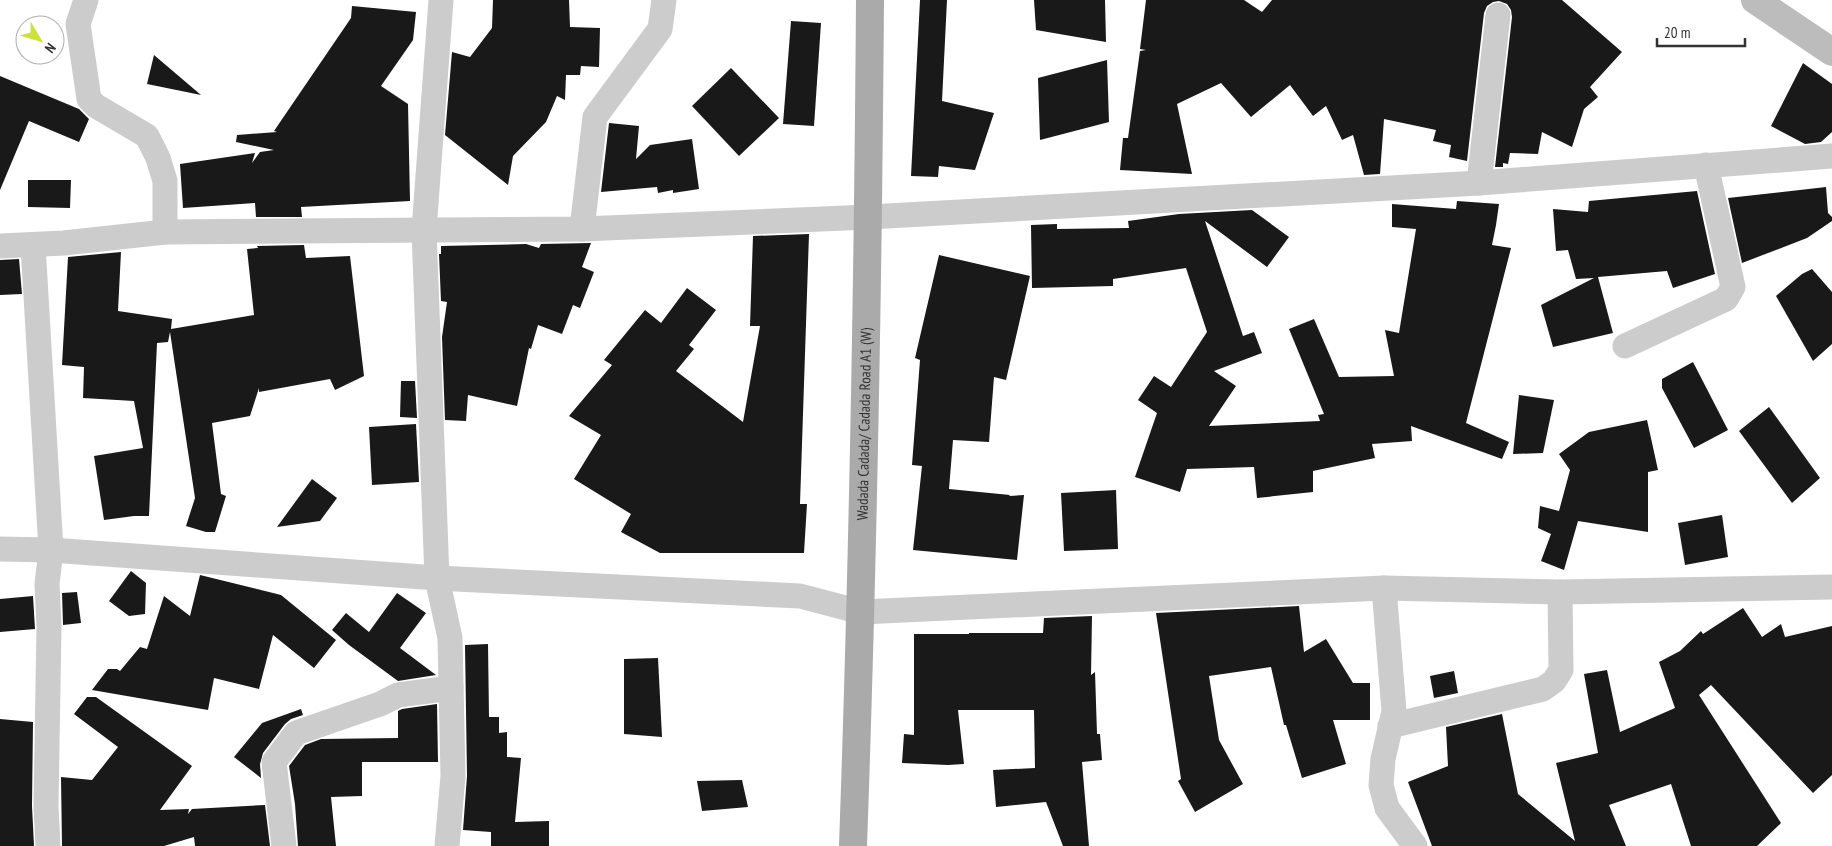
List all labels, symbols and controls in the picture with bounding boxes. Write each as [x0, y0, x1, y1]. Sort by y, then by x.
north arrow [15, 15, 65, 65]
scale bar [1657, 15, 1744, 47]
text: 20 m [1664, 23, 1690, 42]
text: N [41, 39, 60, 57]
street label: Wadada Cadada/ Cadada Road A1 (W) [852, 327, 875, 521]

